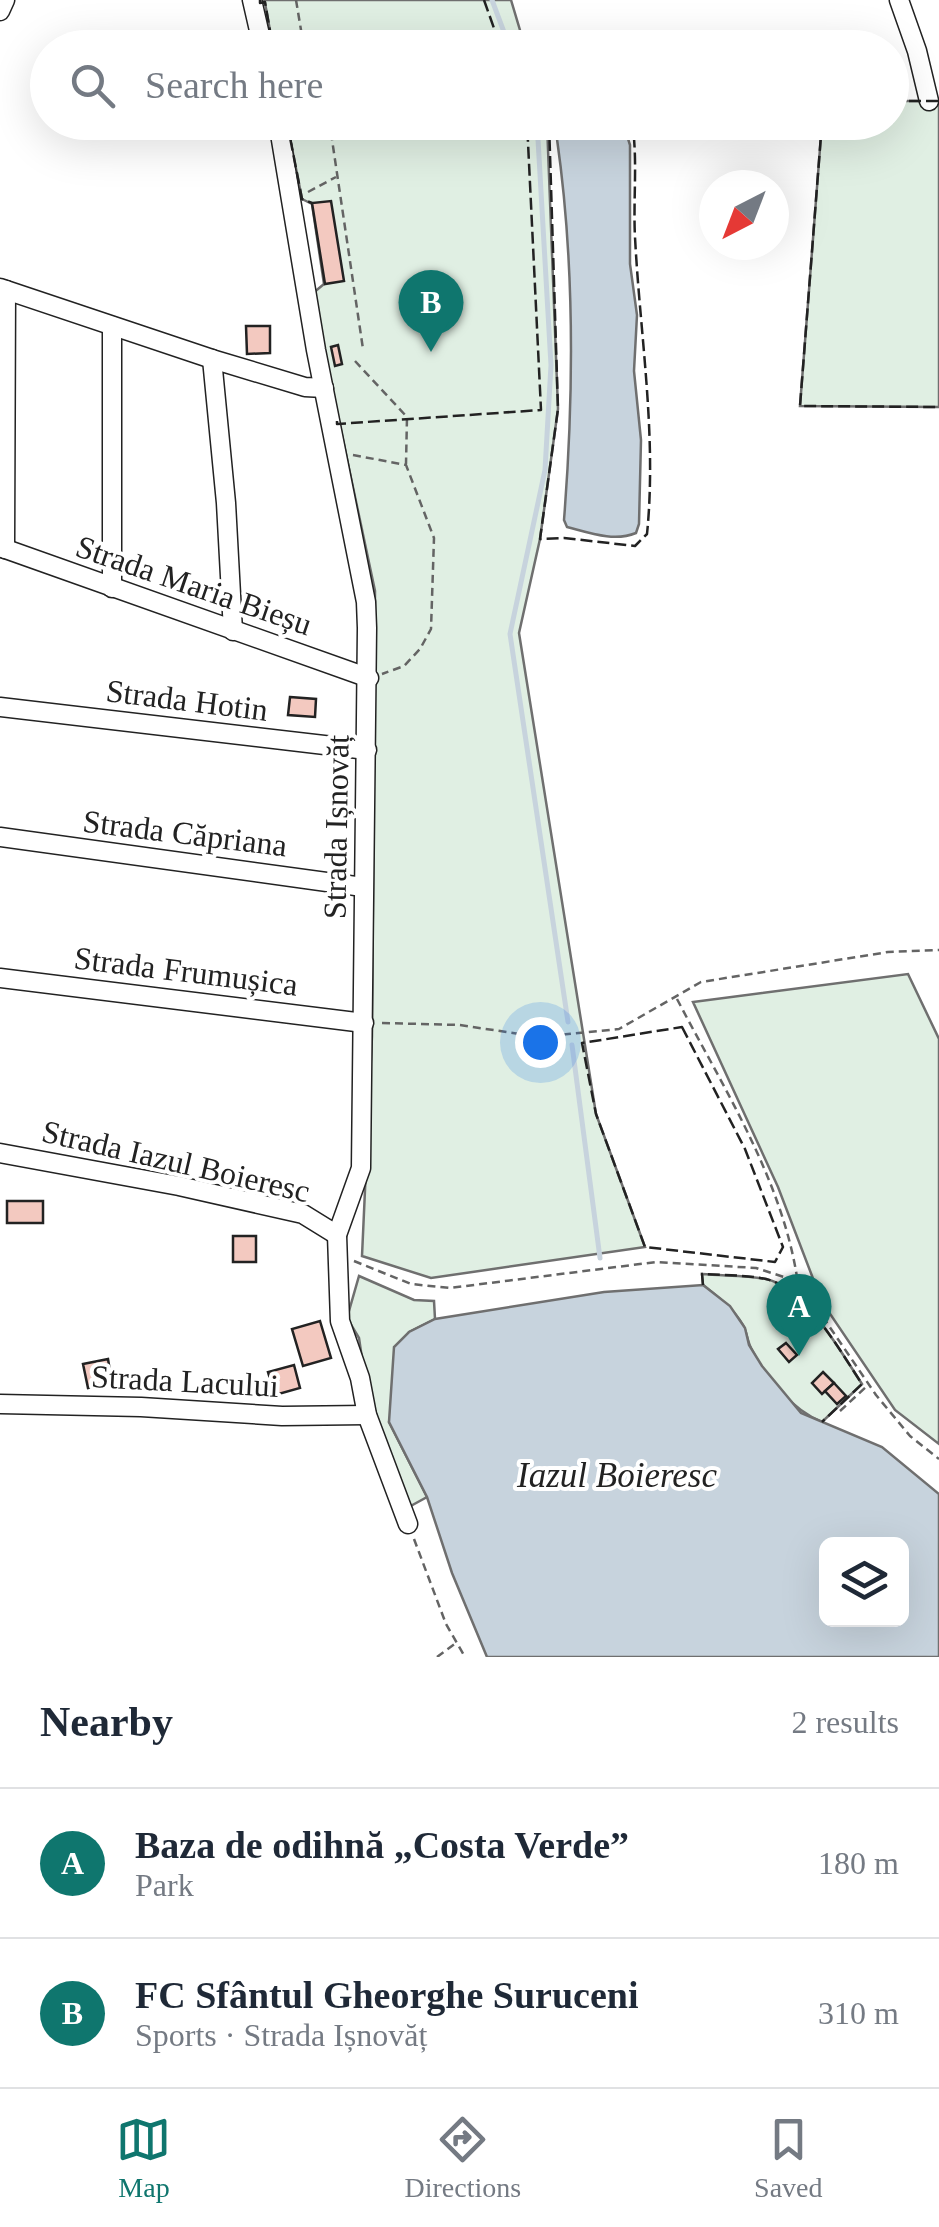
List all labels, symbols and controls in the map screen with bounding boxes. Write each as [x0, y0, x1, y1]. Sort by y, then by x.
search box [30, 30, 909, 140]
icon: search [65, 58, 120, 113]
text: Search here [145, 64, 323, 106]
north arrow [699, 170, 789, 260]
pin: B [398, 270, 464, 352]
street label: Strada Maria Bieșu [71, 528, 317, 642]
street label: Strada Hotin [104, 672, 270, 728]
street label: Strada Ișnovăț [316, 735, 356, 919]
street label: Strada Căpriana [81, 803, 289, 863]
street label: Strada Frumușica [72, 939, 300, 1003]
your location [515, 1017, 566, 1068]
street label: Strada Iazul Boieresc [39, 1113, 313, 1209]
pin: A [766, 1274, 832, 1356]
street label: Strada Lacului [90, 1358, 280, 1404]
water label: Iazul Boieresc [516, 1456, 717, 1495]
map controls [819, 1537, 909, 1627]
button: layers [819, 1537, 909, 1627]
text: Nearby [40, 1699, 173, 1745]
text: 2 results [791, 1704, 899, 1740]
text: Baza de odihnă „Costa Verde” [135, 1824, 629, 1866]
text: A [61, 1845, 84, 1881]
text: 180 m [818, 1845, 899, 1881]
text: Park [135, 1867, 194, 1903]
text: FC Sfântul Gheorghe Suruceni [135, 1974, 639, 2016]
text: B [62, 1995, 83, 2031]
text: 310 m [818, 1995, 899, 2031]
text: Sports · Strada Ișnovăț [135, 2017, 427, 2053]
tab: Map [116, 2112, 171, 2204]
tab: Directions [404, 2112, 521, 2204]
tab: Saved [754, 2112, 823, 2204]

